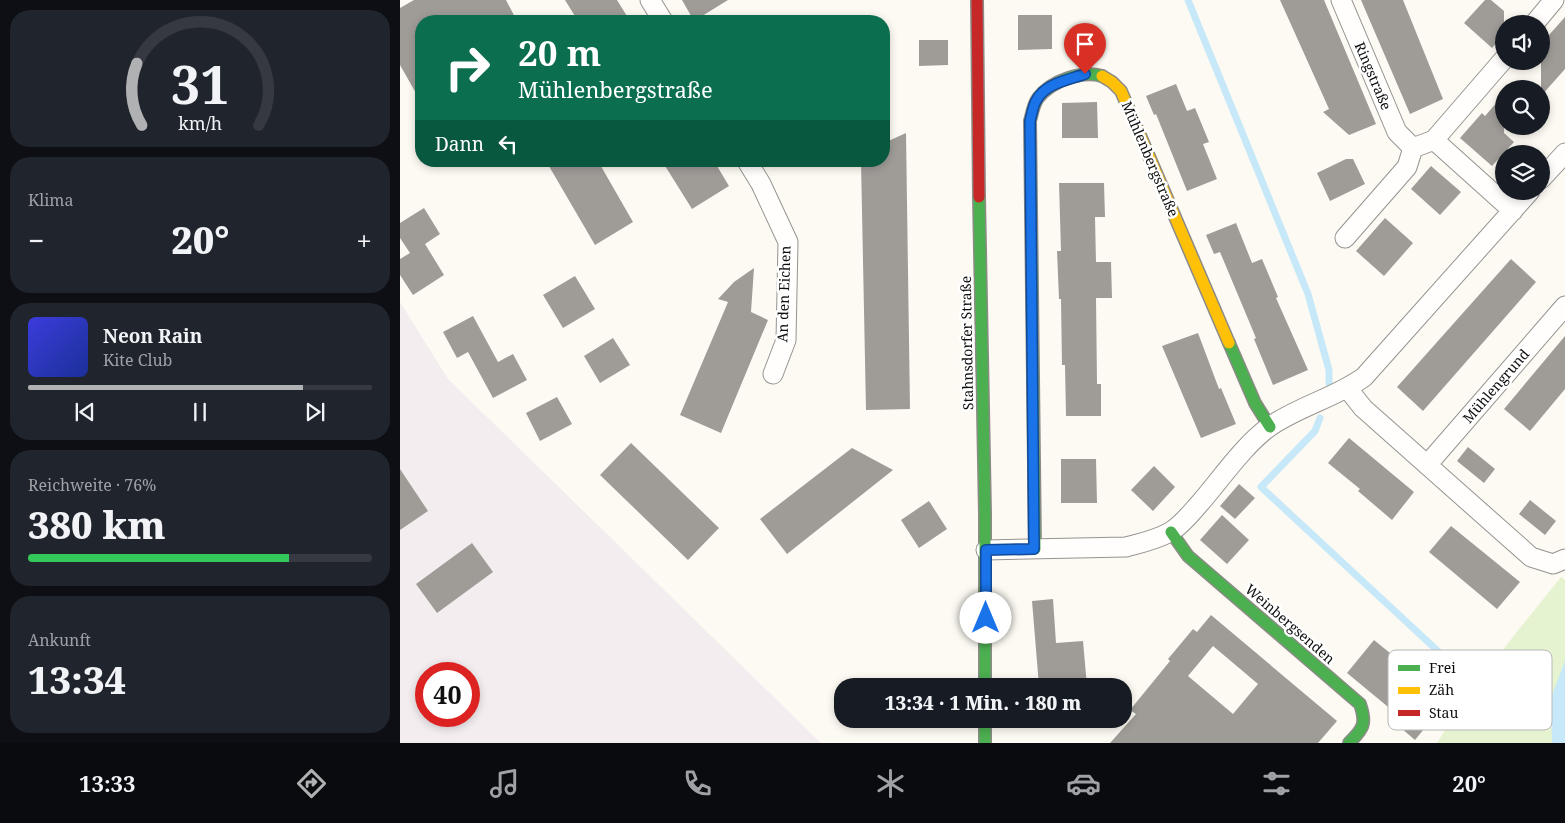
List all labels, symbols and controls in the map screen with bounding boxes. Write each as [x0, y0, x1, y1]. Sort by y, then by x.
map controls [1495, 15, 1550, 200]
button: sound [1495, 15, 1550, 70]
pin [1064, 23, 1106, 74]
text: 20 m [518, 29, 601, 76]
icon: arrive [1071, 30, 1099, 58]
icon: right [435, 35, 500, 100]
street label: Ringstraße [1351, 39, 1396, 113]
text: 31 [171, 48, 229, 119]
text: Mühlenbergstraße [518, 74, 713, 104]
button: search [1495, 80, 1550, 135]
street label: Mühlenbergstraße [1117, 98, 1183, 220]
text: km/h [178, 111, 222, 135]
icon: left [494, 130, 522, 158]
text: Dann [435, 131, 484, 157]
button: layers [1495, 145, 1550, 200]
text: Klima [28, 189, 73, 211]
text: 20° [171, 213, 229, 265]
text: − [28, 221, 44, 259]
text: + [356, 221, 372, 259]
street label: An den Eichen [772, 245, 795, 343]
street label: Stahnsdorfer Straße [956, 276, 977, 410]
text: Neon Rain [103, 323, 202, 349]
street label: Mühlengrund [1458, 344, 1533, 427]
text: Kite Club [103, 349, 172, 371]
icon: previous [71, 398, 99, 426]
icon: pause [186, 398, 214, 426]
icon: next [301, 398, 329, 426]
text: Reichweite · 76% [28, 474, 156, 496]
text: 380 km [28, 498, 166, 550]
street label: Weinbergsenden [1241, 579, 1339, 668]
position arrow [959, 591, 1011, 643]
text: Ankunft [28, 629, 91, 651]
legend [1388, 650, 1552, 730]
text: 13:34 [28, 653, 126, 705]
text: Frei [1429, 658, 1456, 677]
speed limit sign: 40 [415, 662, 480, 727]
text: Zäh [1429, 680, 1454, 699]
text: 13:34 · 1 Min. · 180 m [885, 690, 1081, 716]
text: Stau [1429, 703, 1458, 722]
icon: directions [294, 766, 329, 801]
icon: music [487, 766, 522, 801]
icon: phone [680, 766, 715, 801]
icon: climate [873, 766, 908, 801]
icon: car [1066, 766, 1101, 801]
icon: filters [1259, 766, 1294, 801]
text: 13:33 [79, 768, 135, 798]
text: 20° [1452, 768, 1486, 798]

